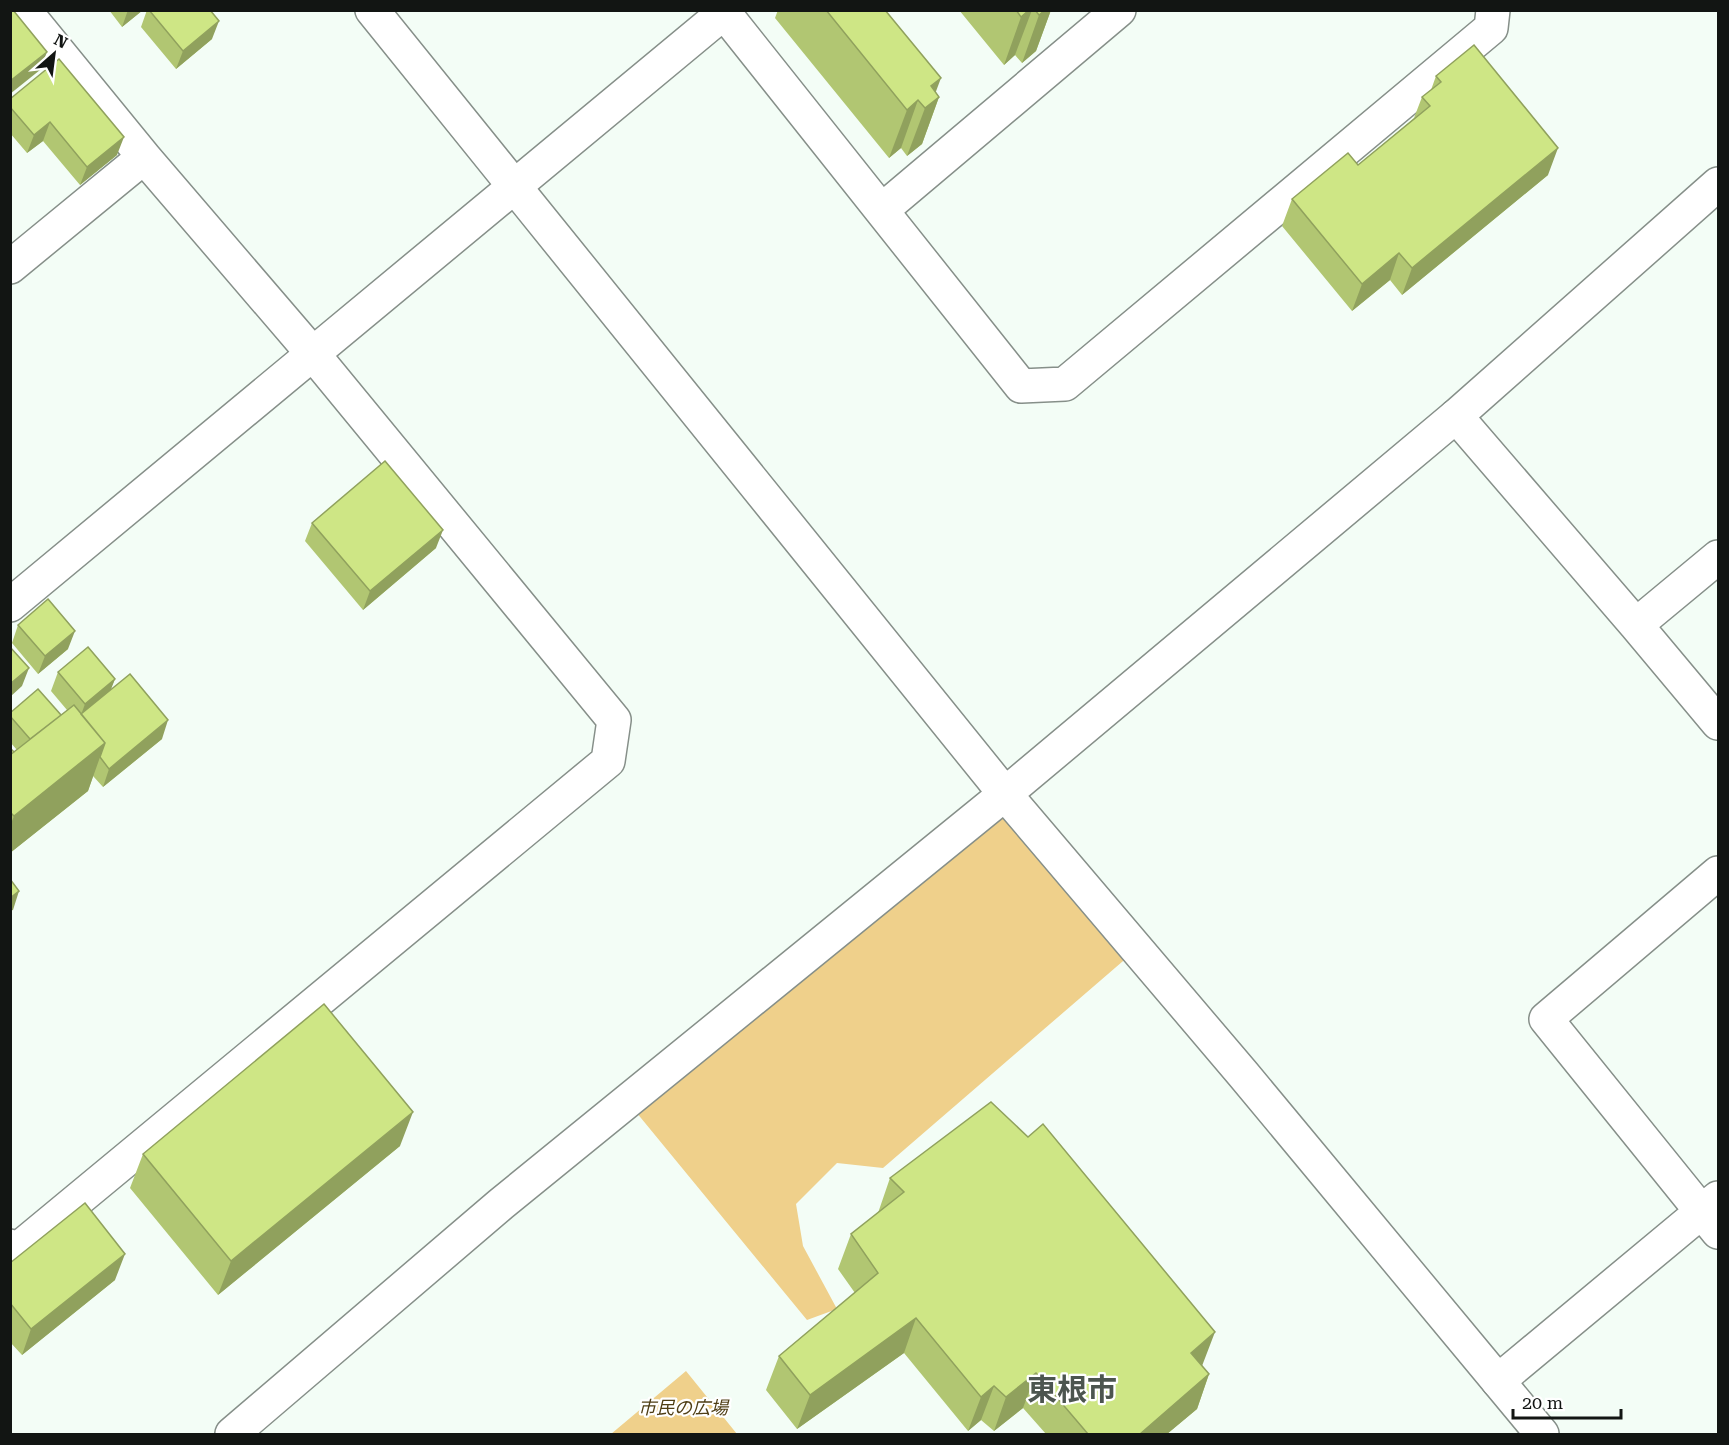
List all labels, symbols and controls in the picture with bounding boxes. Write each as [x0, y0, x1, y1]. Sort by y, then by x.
north arrow [24, 24, 84, 84]
text: N [51, 30, 71, 52]
district label: 東根市 [1027, 1372, 1117, 1407]
scale bar [1513, 1382, 1621, 1420]
text: 20 m [1522, 1392, 1563, 1413]
park label: 市民の広場 [638, 1397, 730, 1418]

